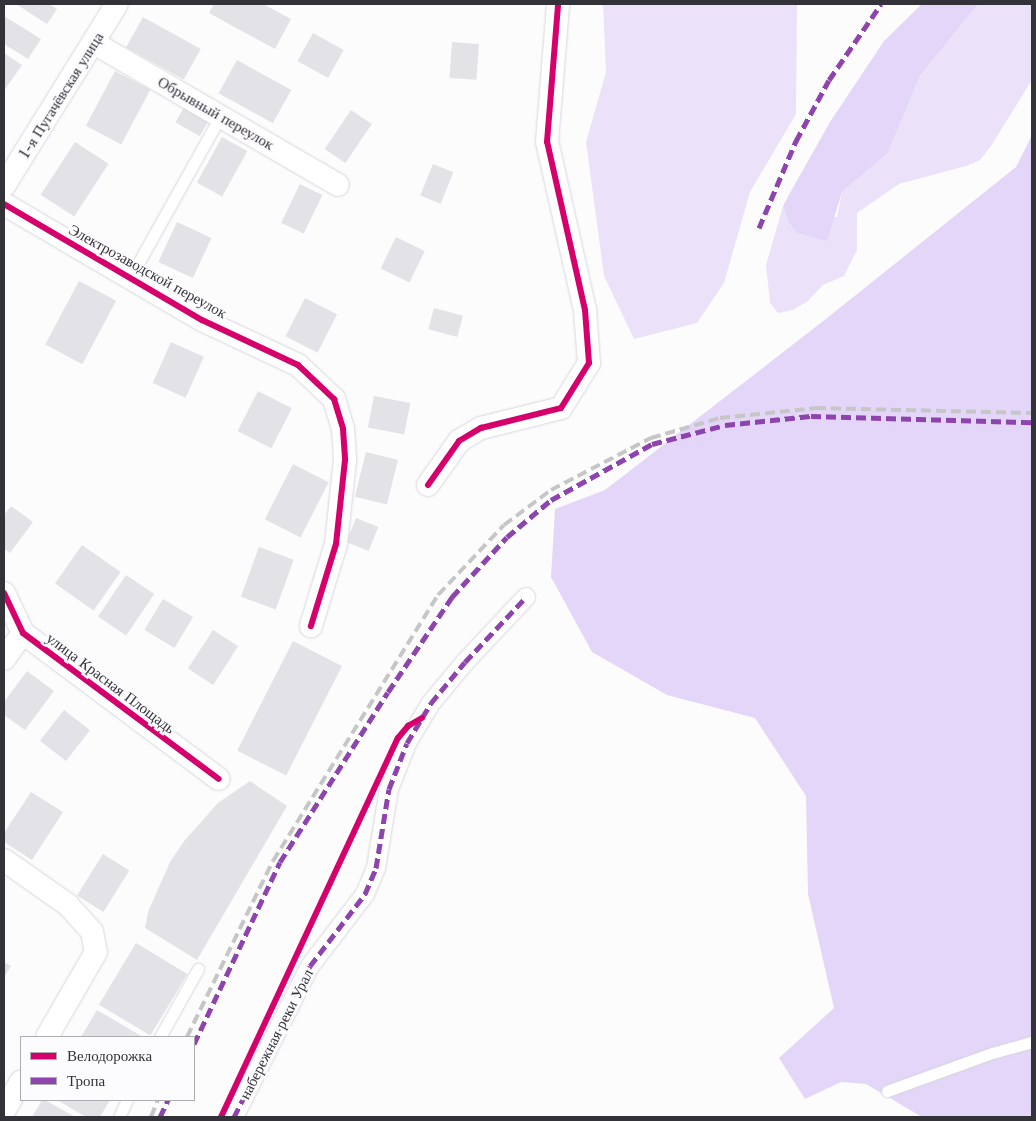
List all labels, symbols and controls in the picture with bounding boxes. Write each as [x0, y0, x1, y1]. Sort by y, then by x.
street label: 1-я Пугачёвская улица [15, 29, 107, 161]
street label: Обрывный переулок [155, 72, 277, 154]
street label: Электрозаводской переулок [66, 220, 230, 322]
street label: улица Красная Площадь [43, 629, 179, 737]
street label: набережная реки Урал [235, 966, 317, 1102]
legend [20, 1036, 195, 1101]
text: Велодорожка [67, 1046, 152, 1065]
text: Тропа [67, 1071, 105, 1090]

